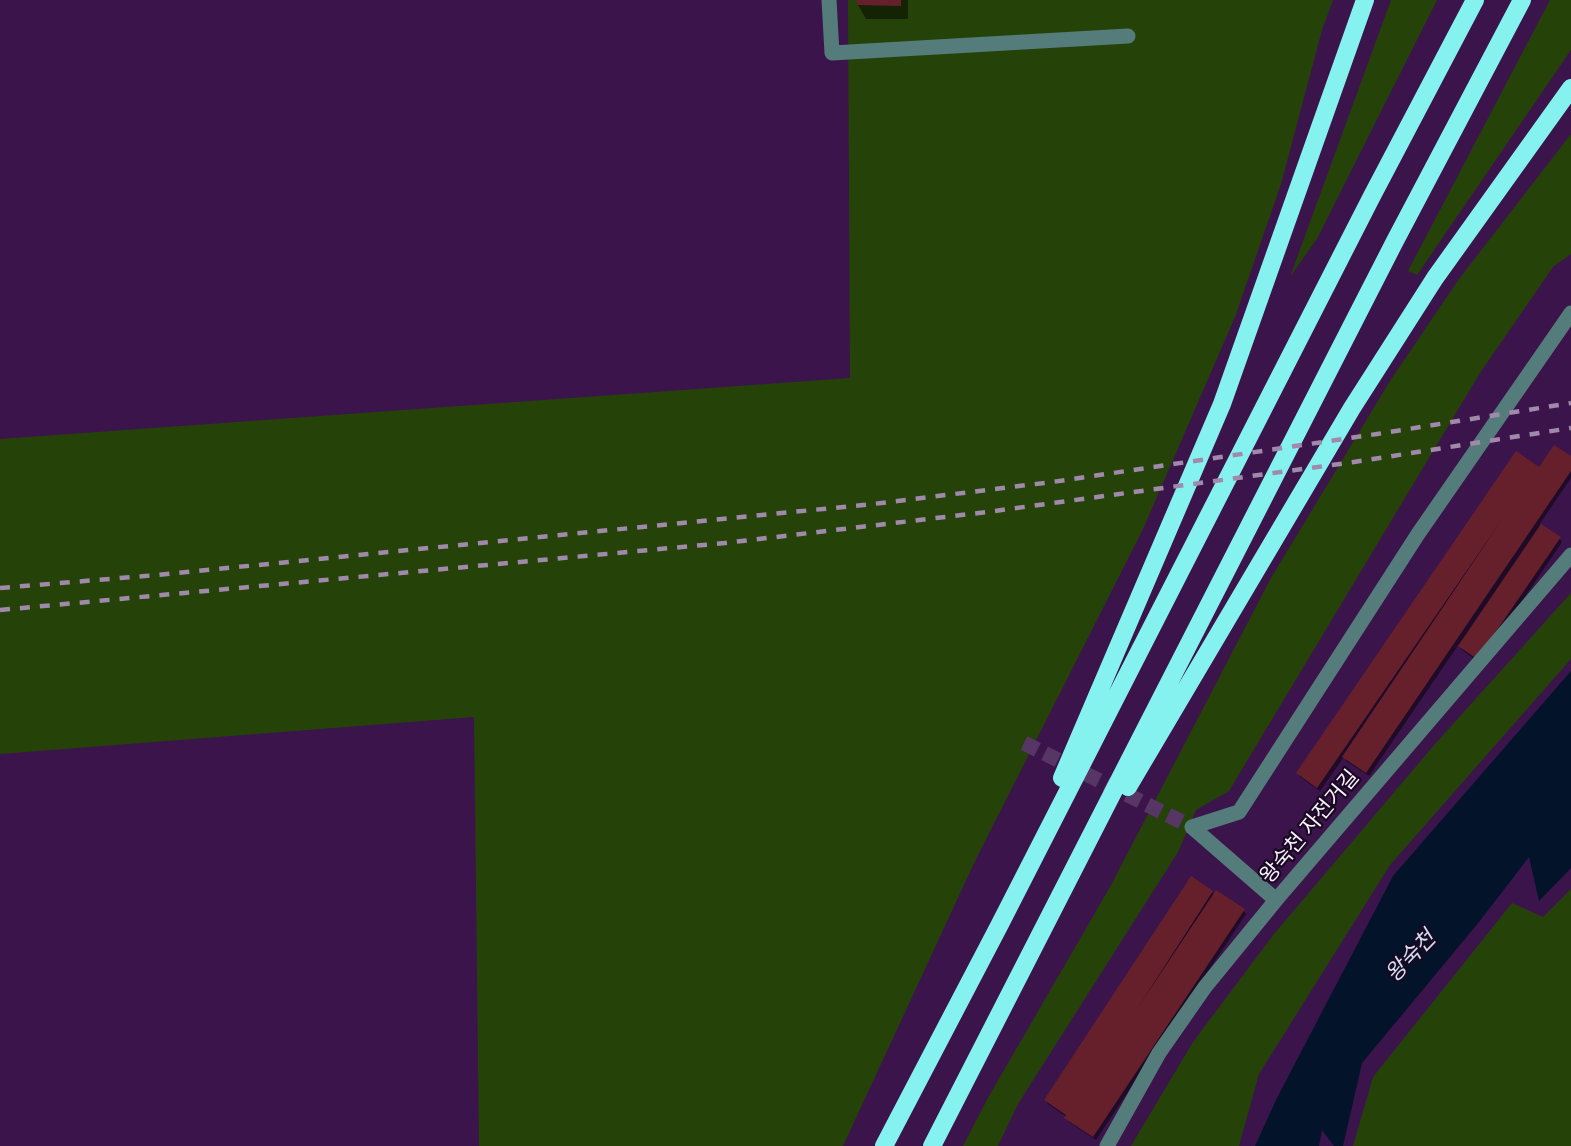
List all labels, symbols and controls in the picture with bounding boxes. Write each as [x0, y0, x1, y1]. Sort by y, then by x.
street label: 왕숙천 자전거길 [1255, 765, 1365, 889]
water label: 왕숙천 [1380, 926, 1442, 988]

